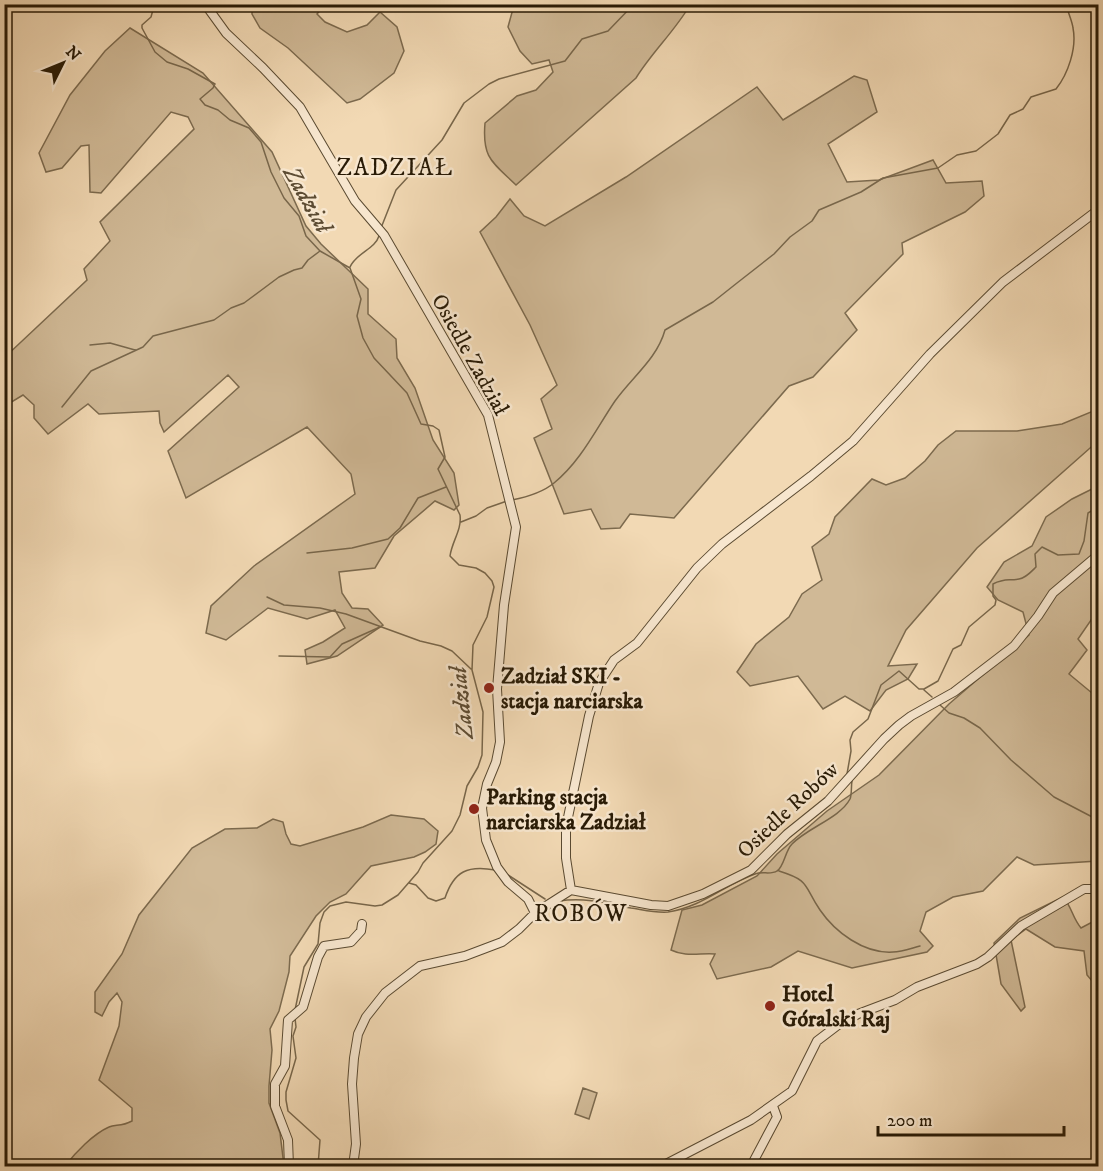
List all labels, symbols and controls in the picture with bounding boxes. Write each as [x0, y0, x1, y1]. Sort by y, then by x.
north arrow [33, 33, 93, 93]
text: N [61, 42, 85, 65]
district label: ZADZIAŁ [337, 153, 453, 183]
water label: Zadział [276, 160, 340, 241]
street label: Osiedle Zadział [425, 289, 514, 421]
water label: Zadział [443, 663, 481, 741]
place label: Zadział SKI - stacja narciarska [501, 663, 643, 716]
marker: Zadział SKI - stacja narciarska [482, 681, 496, 695]
street label: Osiedle Robów [732, 756, 845, 864]
place label: Parking stacja narciarska Zadział [486, 784, 646, 836]
marker: Parking stacja narciarska Zadział [467, 802, 481, 816]
district label: ROBÓW [534, 898, 628, 929]
place label: Hotel Góralski Raj [782, 981, 890, 1034]
marker: Hotel Góralski Raj [763, 999, 777, 1013]
scale bar [878, 1099, 1064, 1137]
text: 200 m [887, 1110, 933, 1132]

